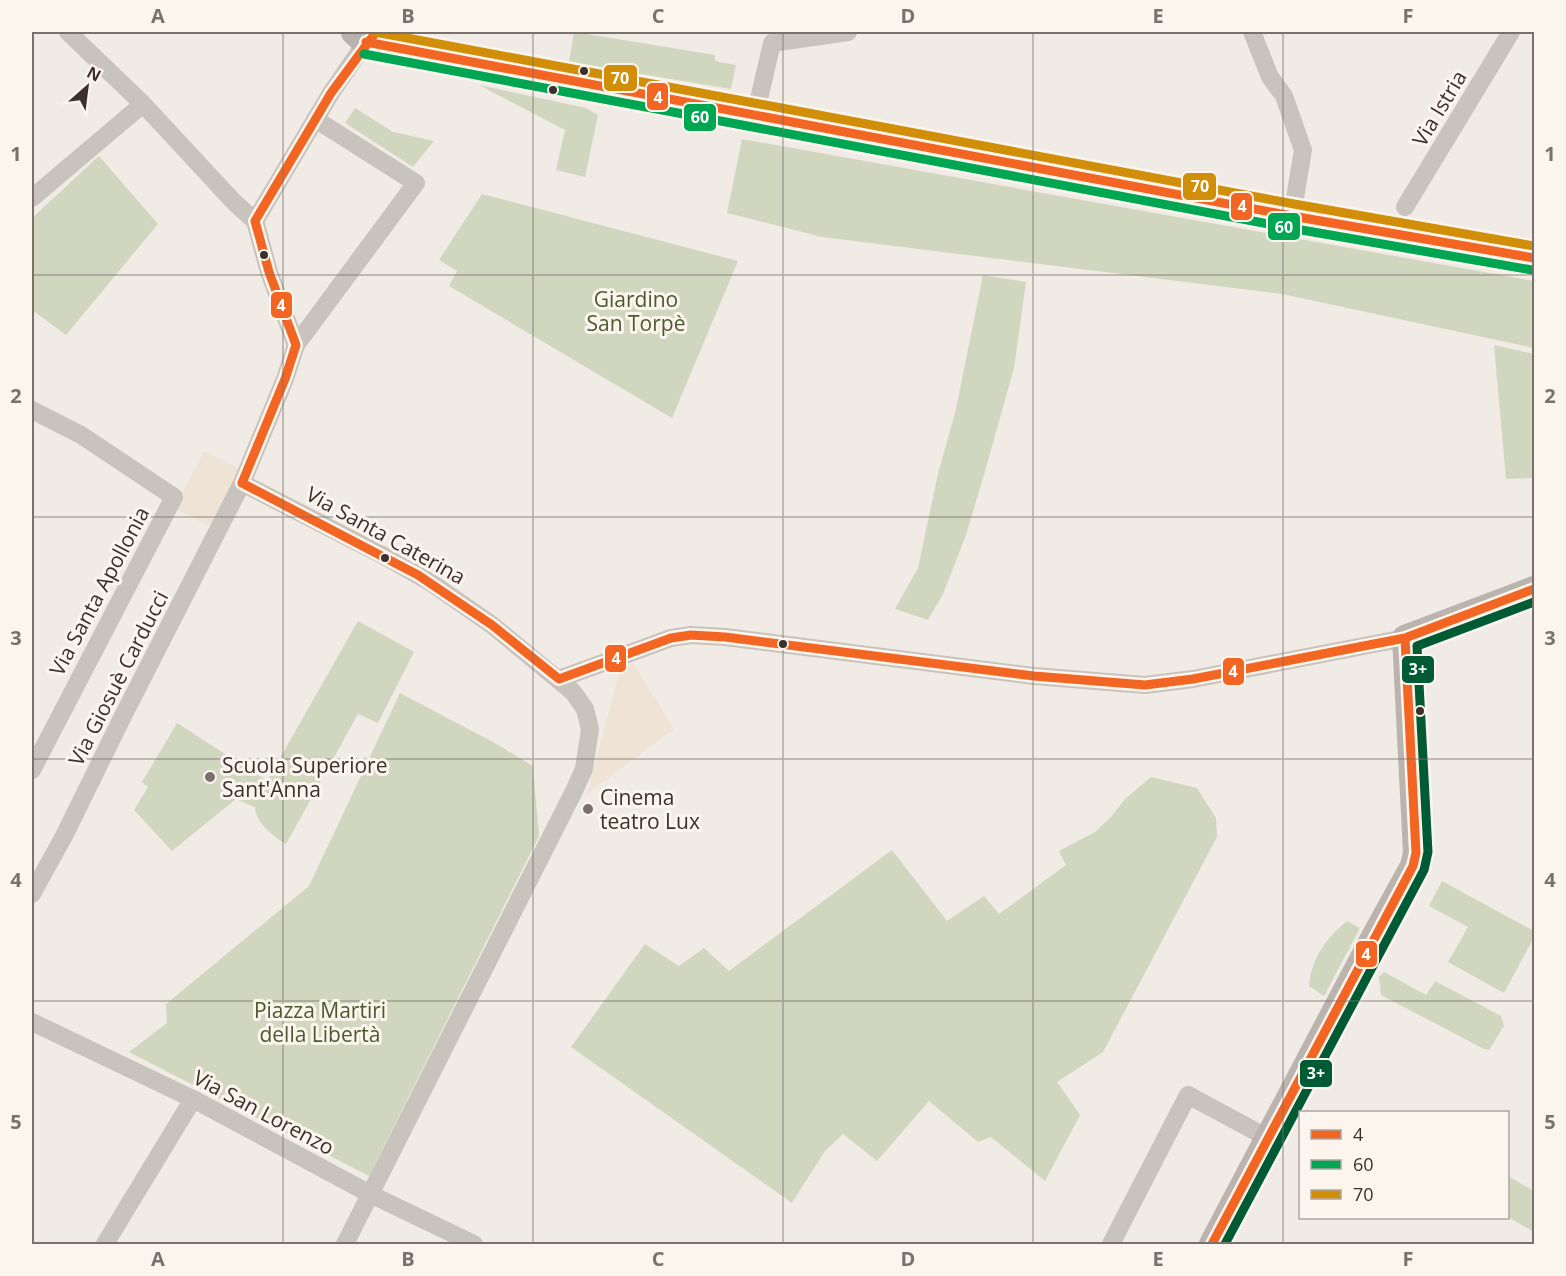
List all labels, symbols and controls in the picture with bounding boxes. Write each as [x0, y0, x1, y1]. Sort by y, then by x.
text: A [151, 2, 165, 29]
text: B [401, 2, 415, 29]
text: C [652, 2, 665, 29]
text: D [901, 2, 915, 29]
text: E [1152, 2, 1164, 29]
text: F [1403, 2, 1413, 29]
north arrow [57, 57, 117, 117]
text: N [83, 61, 105, 87]
line badge: 70 [603, 64, 638, 92]
unlabelled marker [578, 65, 590, 77]
street label: Via Istria [1405, 65, 1473, 151]
text: 70 [611, 67, 629, 89]
line badge: 4 [646, 82, 669, 111]
unlabelled marker [547, 84, 559, 96]
text: 4 [653, 86, 663, 108]
line badge: 60 [683, 103, 717, 132]
text: 60 [691, 106, 709, 128]
text: 1 [10, 140, 22, 167]
text: 1 [1544, 140, 1556, 167]
line badge: 70 [1182, 172, 1217, 201]
text: 70 [1191, 175, 1209, 197]
line badge: 4 [1230, 192, 1253, 221]
text: 4 [1237, 195, 1247, 217]
line badge: 60 [1267, 212, 1301, 241]
text: 60 [1275, 216, 1293, 238]
unlabelled marker [258, 249, 270, 261]
park label: Giardino San Torpè [587, 285, 685, 337]
line badge: 4 [270, 291, 293, 319]
text: 4 [276, 294, 286, 316]
text: 2 [10, 382, 22, 409]
text: 2 [1544, 382, 1556, 409]
street label: Via Santa Caterina [301, 480, 471, 590]
street label: Via Santa Apollonia [43, 502, 155, 680]
unlabelled marker [379, 552, 391, 564]
street label: Via Giosuè Carducci [62, 586, 174, 770]
text: 3 [10, 624, 22, 651]
text: 3 [1544, 624, 1556, 651]
unlabelled marker [777, 638, 789, 650]
line badge: 4 [604, 644, 627, 673]
text: 4 [611, 647, 621, 669]
line badge: 3+ [1401, 655, 1435, 684]
line badge: 4 [1222, 657, 1245, 686]
text: 3+ [1409, 658, 1427, 680]
text: 4 [1228, 660, 1238, 682]
unlabelled marker [1414, 705, 1426, 717]
place label: Scuola Superiore Sant'Anna [222, 751, 387, 803]
marker: Scuola Superiore Sant'Anna [203, 770, 217, 784]
place label: Cinema teatro Lux [600, 783, 700, 835]
marker: Cinema teatro Lux [581, 802, 595, 816]
text: 4 [10, 866, 22, 893]
text: 4 [1544, 866, 1556, 893]
line badge: 4 [1355, 940, 1378, 968]
text: 4 [1361, 943, 1371, 965]
park label: Piazza Martiri della Libertà [254, 996, 386, 1048]
line badge: 3+ [1299, 1059, 1333, 1088]
text: 3+ [1307, 1062, 1325, 1084]
street label: Via San Lorenzo [189, 1063, 339, 1161]
text: 5 [10, 1108, 22, 1135]
text: 5 [1544, 1108, 1556, 1135]
legend [1299, 1111, 1509, 1219]
text: 4 [1353, 1122, 1363, 1146]
text: 60 [1353, 1152, 1374, 1176]
text: 70 [1353, 1182, 1374, 1206]
text: A [151, 1245, 165, 1272]
text: B [401, 1245, 415, 1272]
text: C [652, 1245, 665, 1272]
text: D [901, 1245, 915, 1272]
text: E [1152, 1245, 1164, 1272]
text: F [1403, 1245, 1413, 1272]

